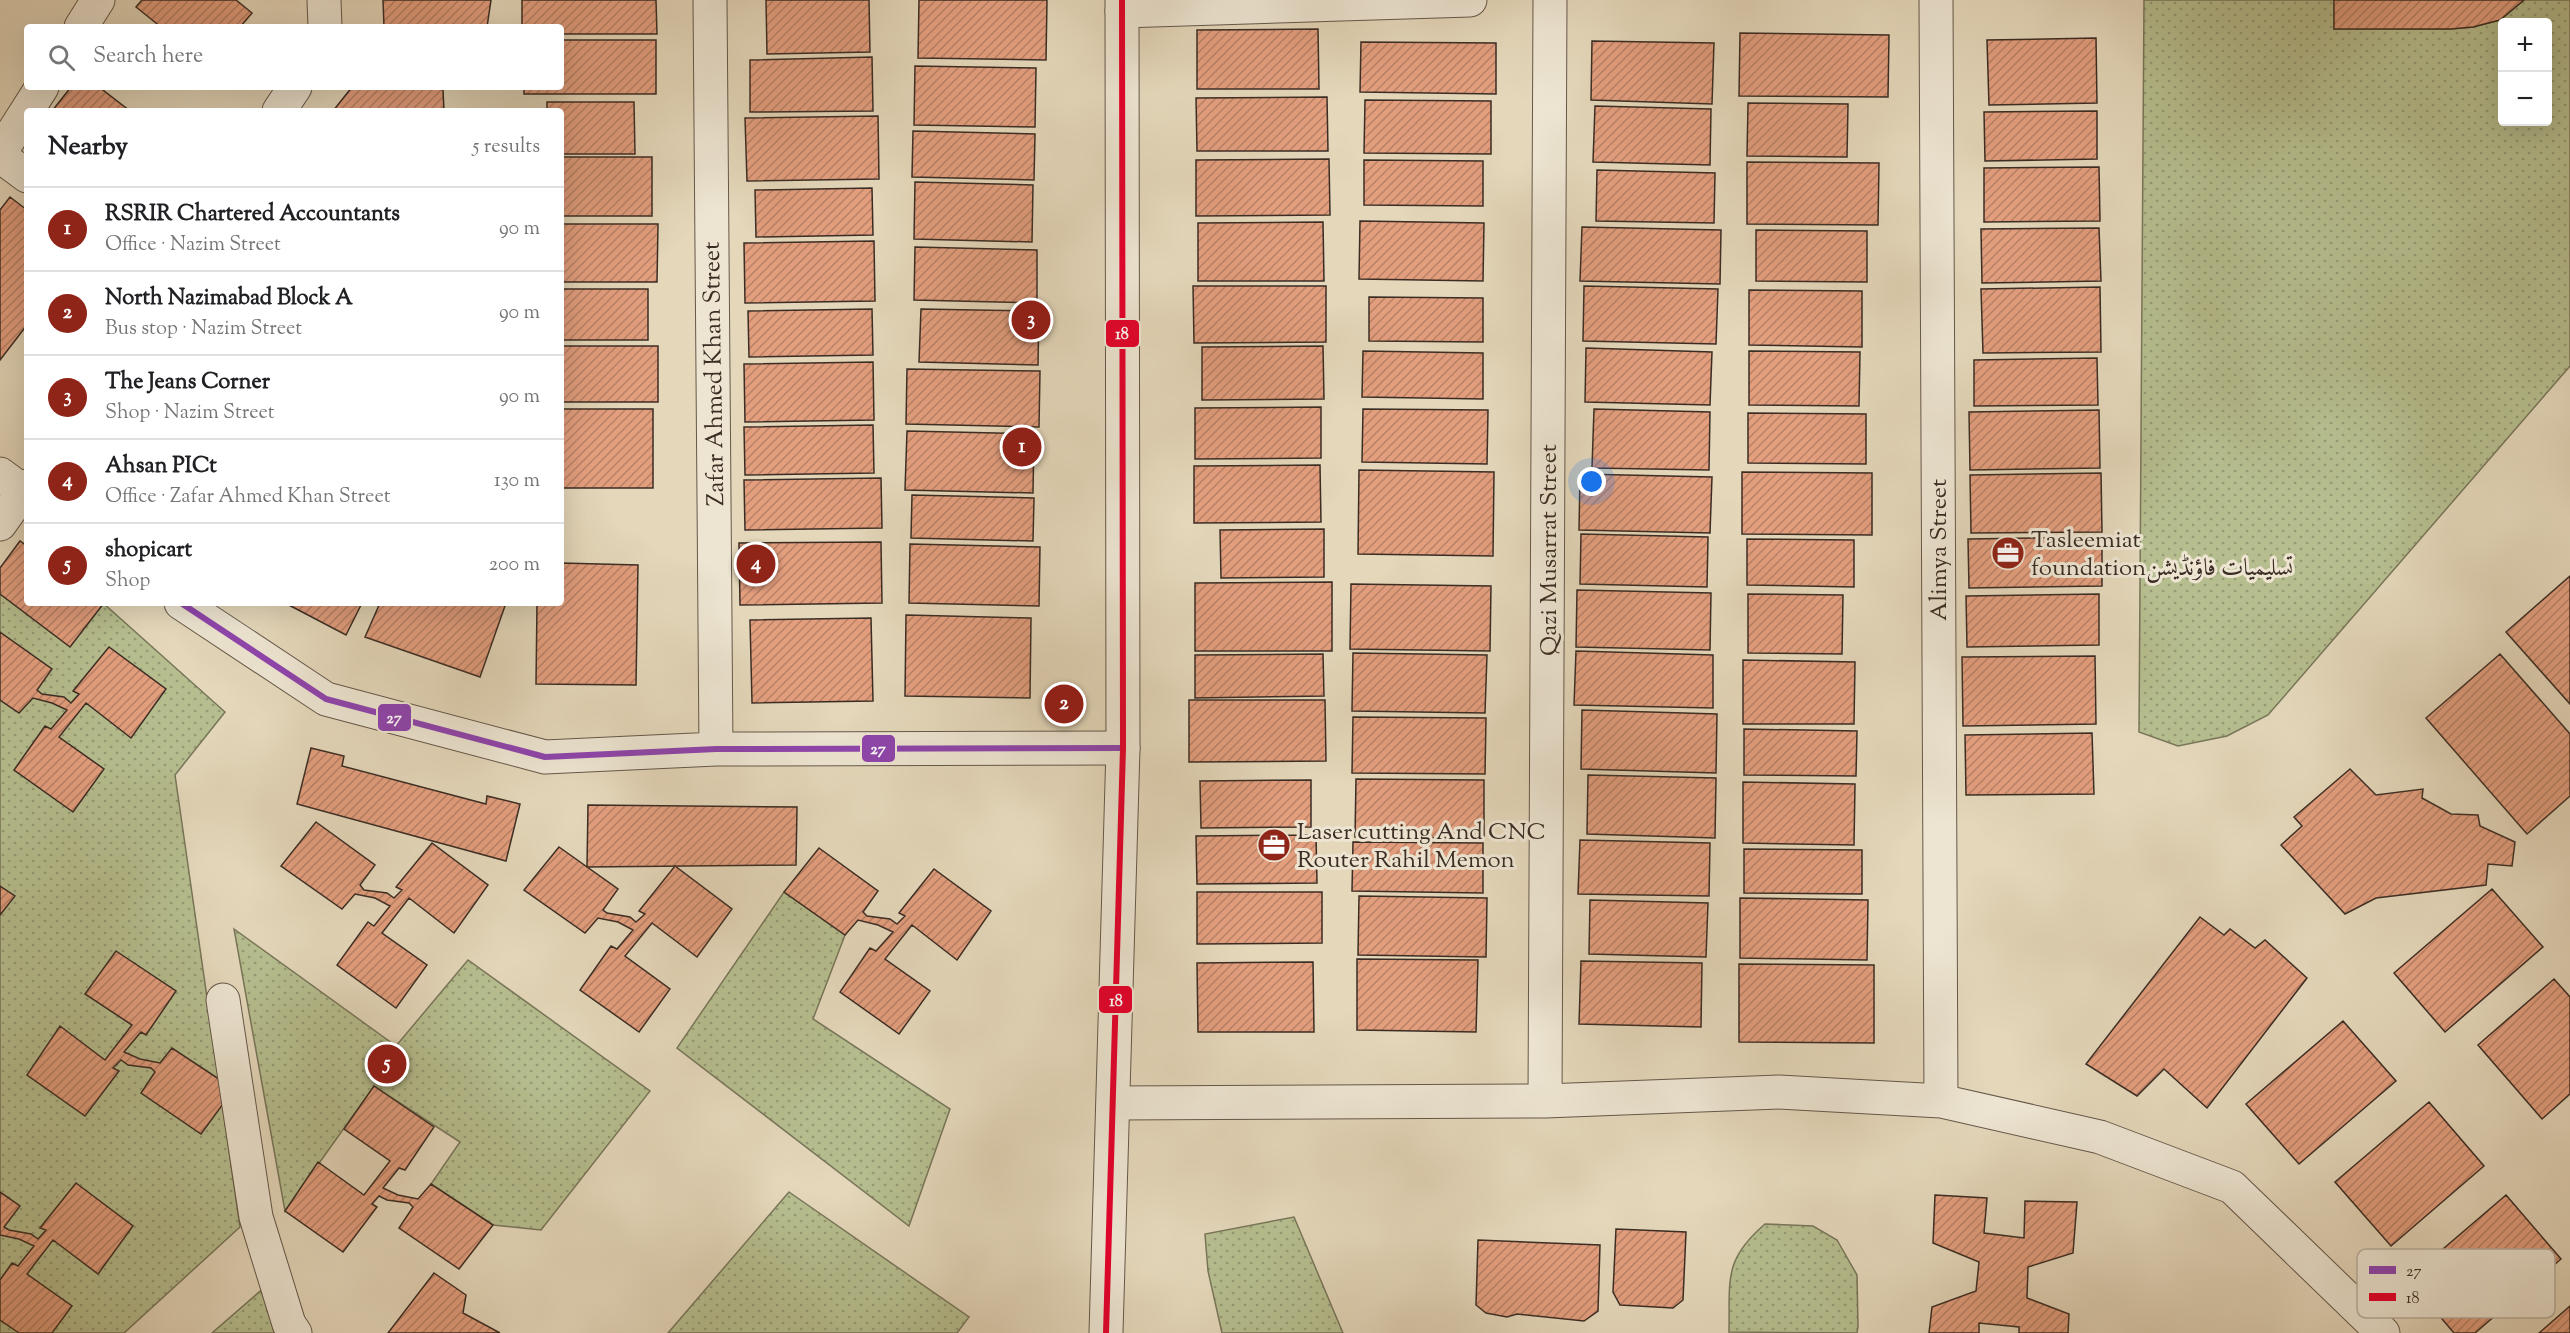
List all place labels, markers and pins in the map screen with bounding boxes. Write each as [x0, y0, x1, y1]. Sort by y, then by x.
pin: 3 [1012, 298, 1050, 342]
pin: 1 [1002, 424, 1042, 470]
place label: Tasleemiat foundationتسلیمیات فاؤنڈیشن [2031, 524, 2293, 586]
office icon: Tasleemiat foundationتسلیمیات فاؤنڈیشن [1990, 535, 2026, 571]
pin: 4 [736, 542, 776, 586]
pin: 2 [1044, 682, 1084, 726]
place label: Laser cutting And CNC Router Rahil Memon [1297, 816, 1546, 878]
office icon: Laser cutting And CNC Router Rahil Memon [1256, 827, 1292, 863]
pin: 5 [368, 1042, 406, 1086]

